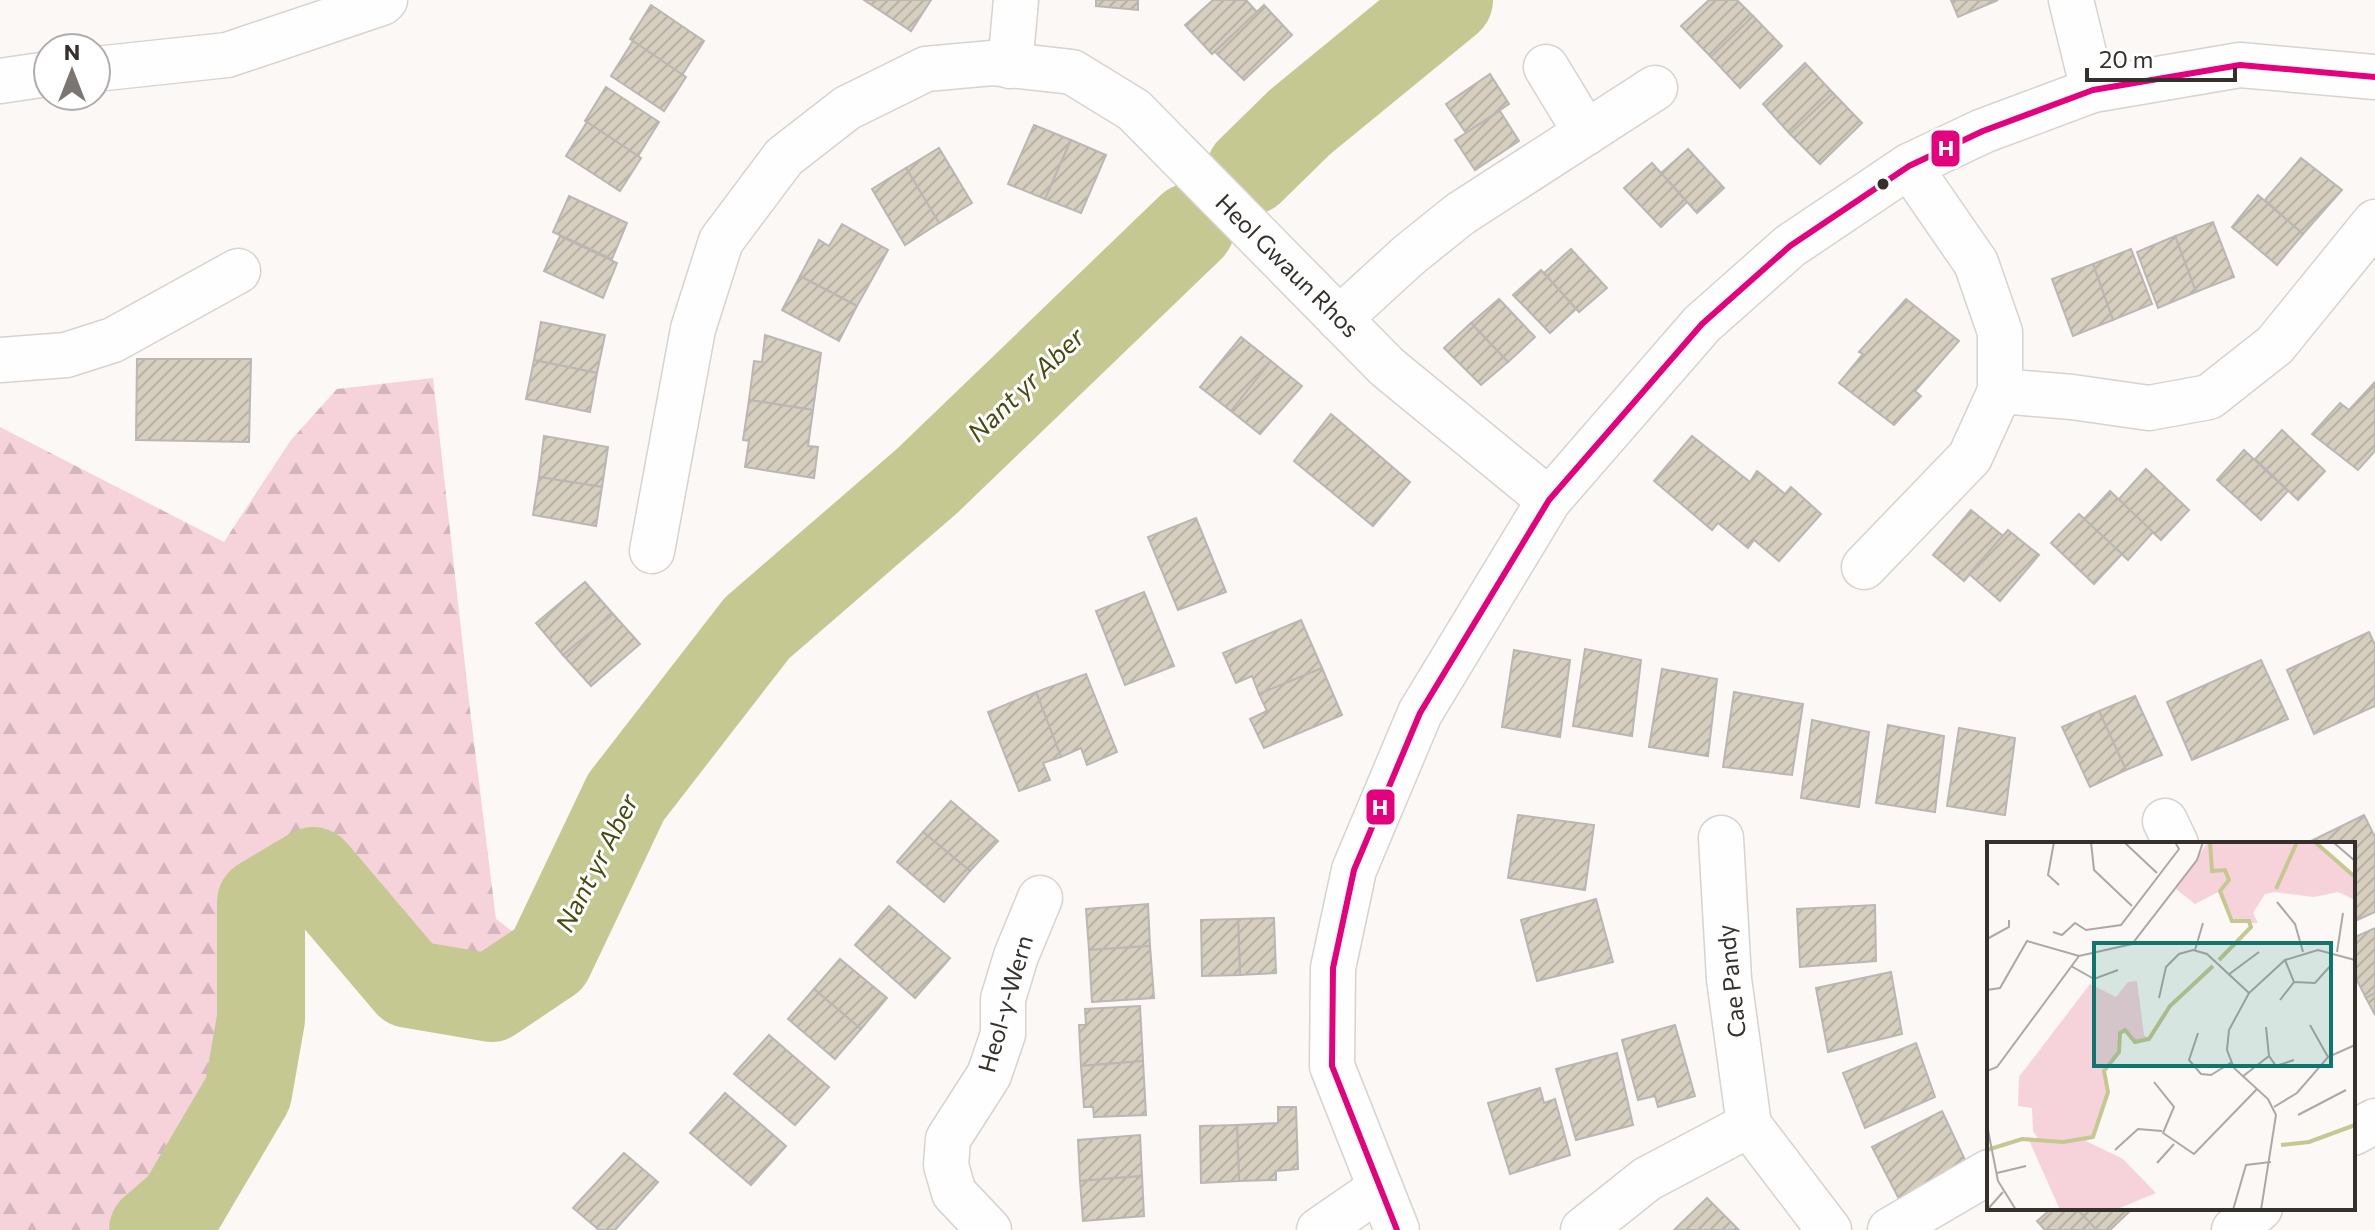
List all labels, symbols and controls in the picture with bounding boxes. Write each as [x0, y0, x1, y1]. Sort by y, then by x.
north arrow [32, 32, 112, 112]
scale bar [2087, 32, 2235, 82]
text: N [64, 38, 80, 65]
text: 20 m [2099, 44, 2153, 73]
line badge: H [1930, 129, 1961, 168]
text: H [1938, 134, 1954, 161]
unlabelled marker [1875, 176, 1891, 192]
street label: Heol Gwaun Rhos [1210, 187, 1366, 343]
water label: Nant yr Aber [960, 320, 1091, 447]
water label: Nant yr Aber [548, 787, 644, 936]
line badge: H [1365, 788, 1396, 826]
text: H [1372, 793, 1388, 820]
inset map [1987, 842, 2355, 1210]
street label: Cae Pandy [1710, 923, 1751, 1039]
street label: Heol-y-Wern [971, 932, 1038, 1076]

